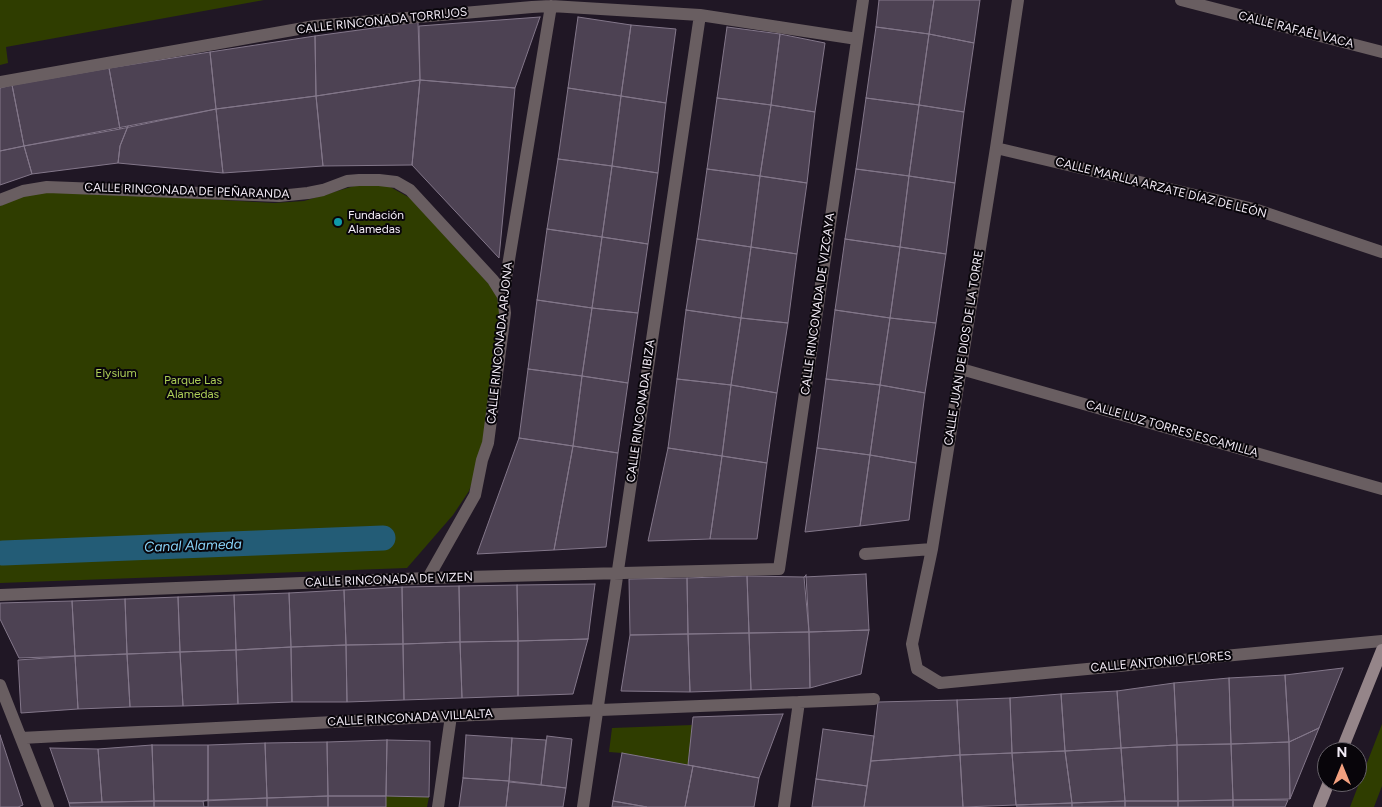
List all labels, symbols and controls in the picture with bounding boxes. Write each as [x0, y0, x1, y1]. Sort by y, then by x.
street label: CALLE RINCONADA TORRIJOS [296, 5, 468, 37]
street label: CALLE RAFAÉL VACA [1237, 9, 1355, 51]
street label: CALLE MARLLA ARZATE DÍAZ DE LEÓN [1054, 155, 1268, 221]
street label: CALLE RINCONADA DE PEÑARANDA [84, 180, 290, 202]
place label: Fundación Alamedas [348, 208, 404, 236]
street label: CALLE RINCONADA DE VIZCAYA [798, 212, 838, 396]
marker: Fundación Alamedas [332, 216, 344, 228]
street label: CALLE JUAN DE DIOS DE LA TORRE [941, 249, 987, 447]
street label: CALLE RINCONADA ARJONA [484, 261, 516, 425]
street label: CALLE RINCONADA IBIZA [624, 339, 658, 483]
park label: Elysium [95, 366, 137, 380]
park label: Parque Las Alamedas [164, 373, 222, 401]
street label: CALLE LUZ TORRES ESCAMILLA [1084, 397, 1260, 461]
water label: Canal Alameda [144, 536, 242, 556]
street label: CALLE RINCONADA DE VIZEN [305, 570, 473, 590]
street label: CALLE ANTONIO FLORES [1090, 649, 1232, 675]
street label: CALLE RINCONADA VILLALTA [327, 706, 493, 730]
north arrow [1317, 742, 1367, 792]
text: N [1337, 744, 1347, 761]

